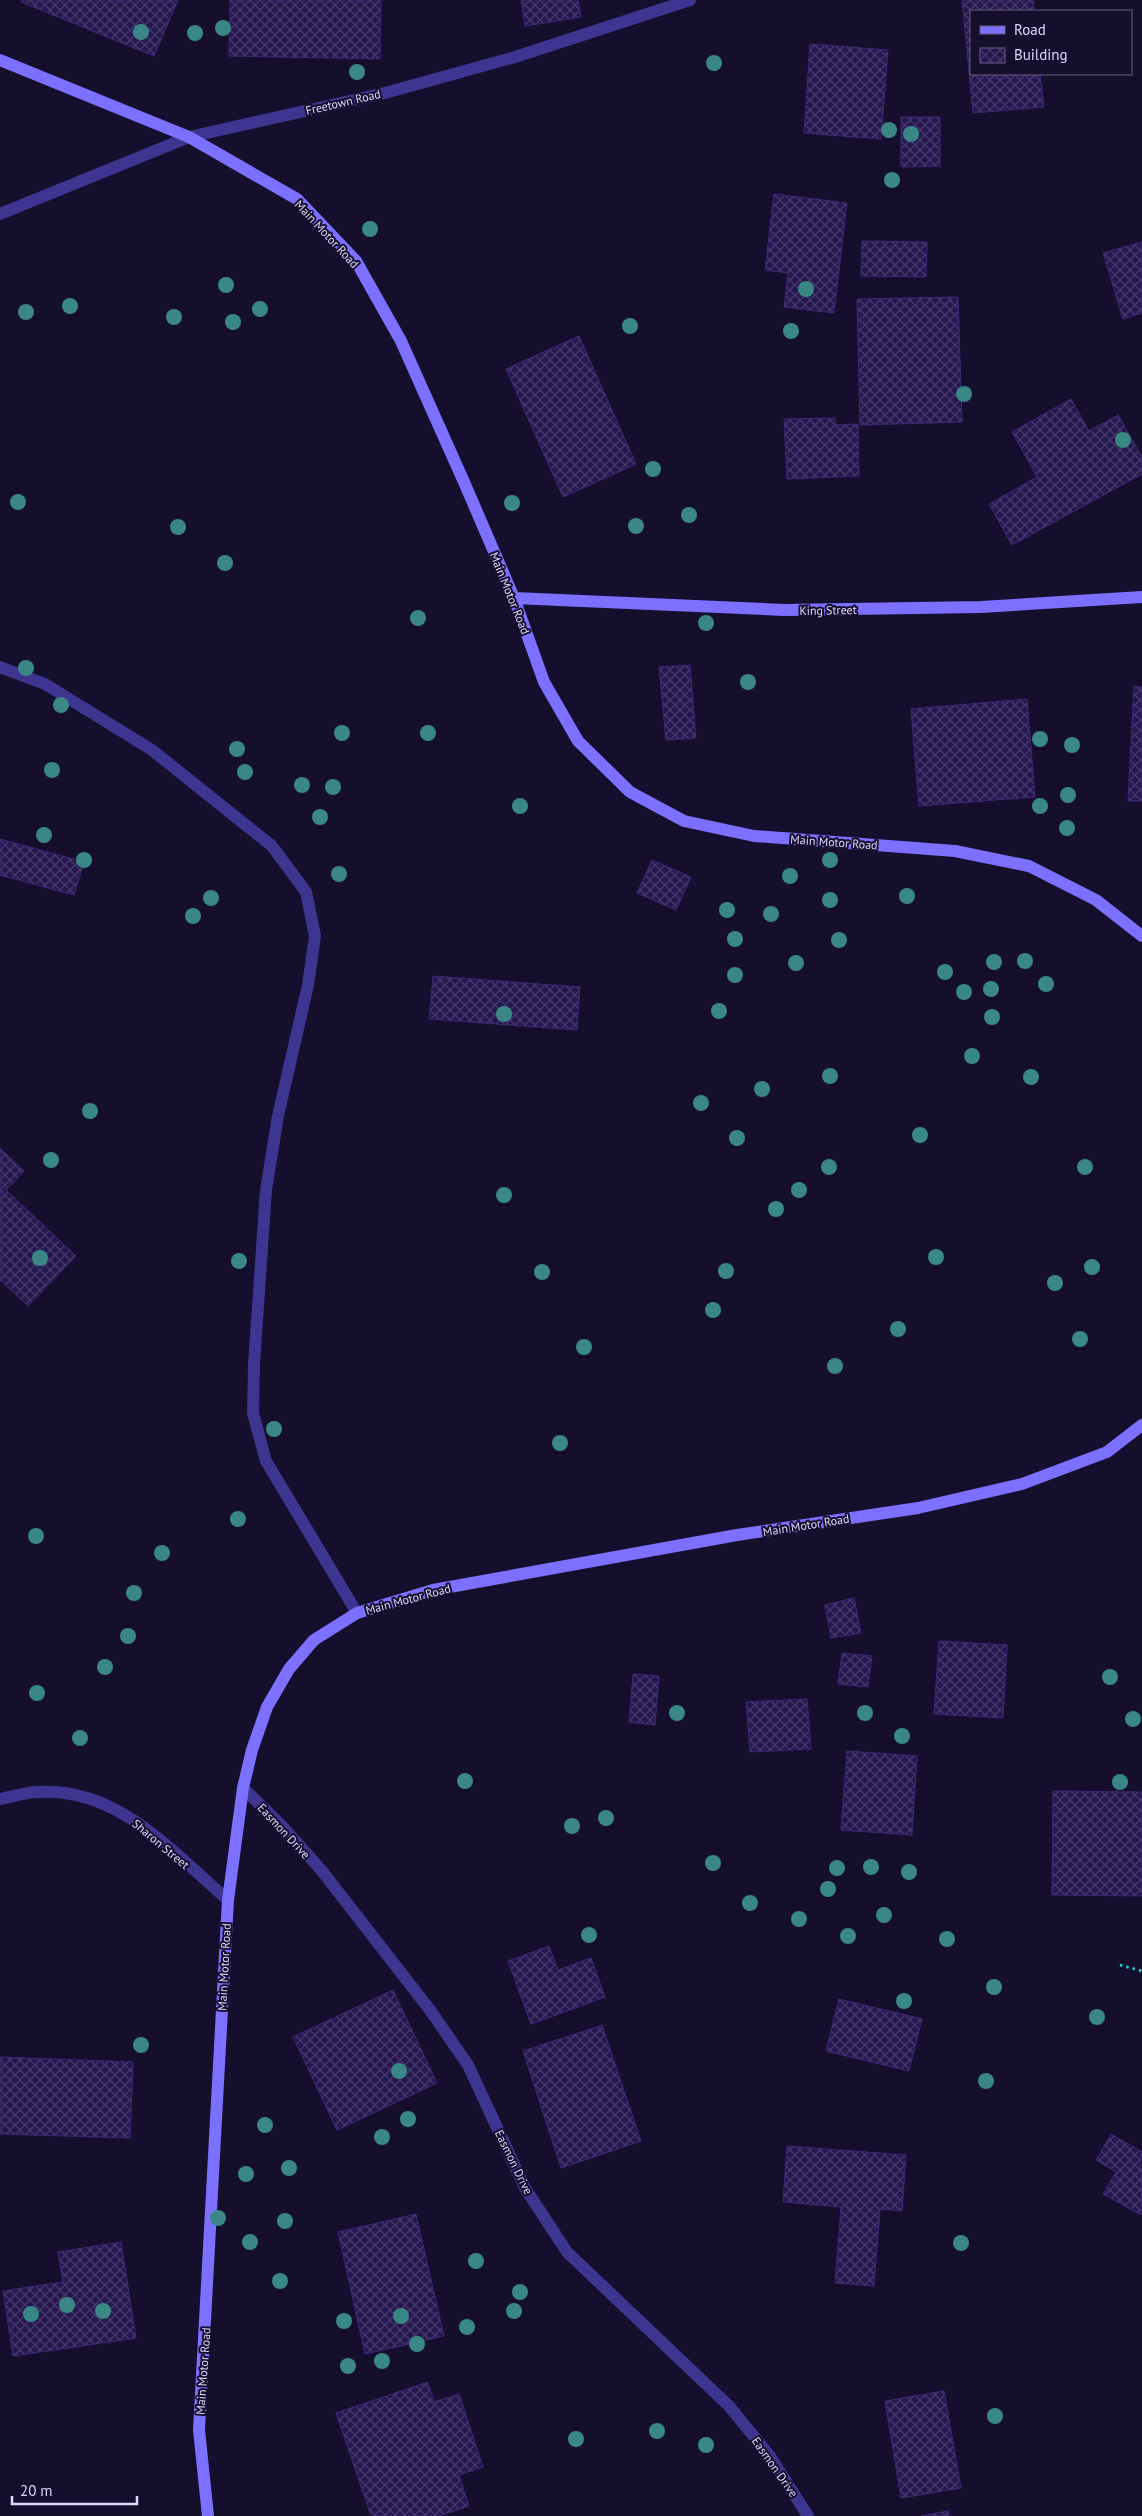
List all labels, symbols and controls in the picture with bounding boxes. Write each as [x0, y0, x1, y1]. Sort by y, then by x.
legend [970, 10, 1132, 75]
text: Road [1014, 20, 1046, 39]
text: Building [1014, 45, 1068, 64]
street label: Freetown Road [304, 86, 382, 118]
street label: Main Motor Road [292, 197, 362, 271]
street label: Main Motor Road [487, 550, 533, 636]
street label: King Street [799, 602, 857, 618]
street label: Main Motor Road [790, 831, 878, 853]
street label: Main Motor Road [762, 1511, 850, 1539]
street label: Main Motor Road [364, 1580, 452, 1618]
street label: Easmon Drive [255, 1800, 313, 1862]
street label: Sharon Street [129, 1816, 193, 1872]
street label: Main Motor Road [214, 1923, 234, 2011]
street label: Easmon Drive [492, 2127, 536, 2197]
street label: Main Motor Road [192, 2327, 214, 2415]
street label: Easmon Drive [749, 2434, 801, 2500]
scale bar [12, 2474, 138, 2506]
text: 20 m [20, 2481, 53, 2500]

